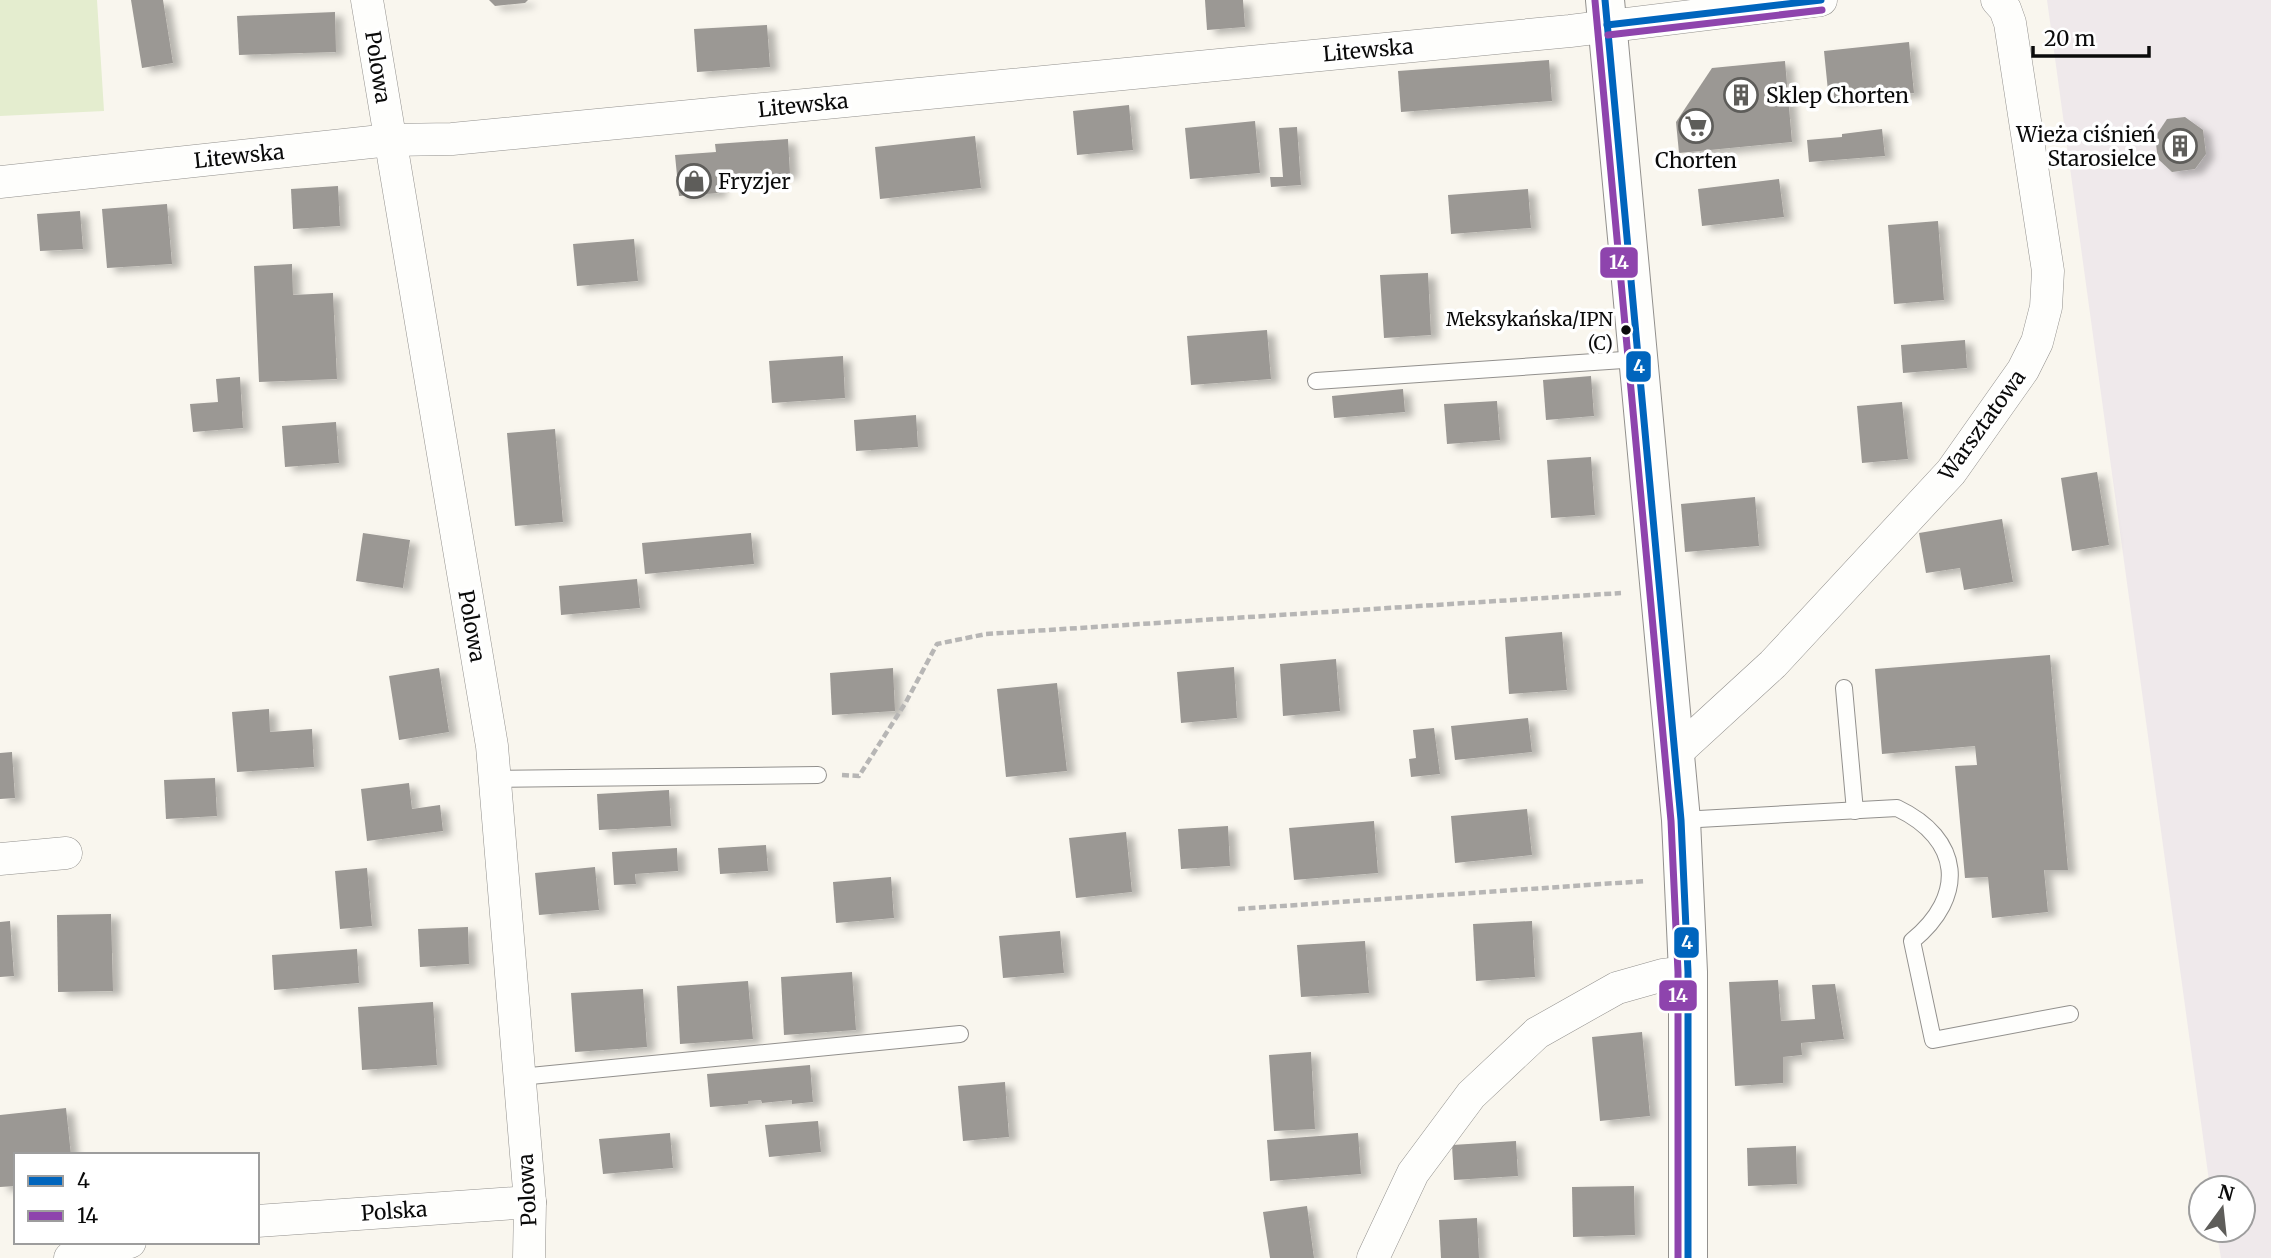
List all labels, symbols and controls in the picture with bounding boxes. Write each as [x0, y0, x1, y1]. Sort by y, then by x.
scale bar [2033, 14, 2148, 58]
text: 20 m [2044, 25, 2096, 52]
street label: Polowa [359, 29, 397, 105]
street label: Litewska [1322, 33, 1414, 67]
building icon: Sklep Chorten [1722, 76, 1760, 114]
place label: Sklep Chorten [1766, 82, 1909, 109]
street label: Litewska [756, 87, 850, 123]
supermarket icon: Chorten [1677, 107, 1715, 145]
place label: Wieża ciśnień Starosielce [2015, 121, 2156, 172]
building icon: Wieża ciśnień Starosielce [2161, 127, 2199, 165]
street label: Litewska [192, 138, 286, 174]
place label: Chorten [1655, 147, 1737, 174]
shop icon: Fryzjer [675, 162, 713, 200]
place label: Fryzjer [718, 168, 791, 195]
line badge: 14 [1599, 246, 1639, 279]
text: 14 [1609, 250, 1629, 274]
place label: Meksykańska/IPN (C) [1446, 307, 1613, 355]
marker: Meksykańska/IPN (C) [1619, 323, 1633, 337]
line badge: 4 [1625, 350, 1652, 383]
text: 4 [1633, 354, 1645, 378]
street label: Warsztatowa [1932, 364, 2031, 487]
street label: Polowa [452, 588, 492, 664]
line badge: 4 [1673, 926, 1700, 959]
text: 4 [1681, 930, 1693, 954]
line badge: 14 [1658, 979, 1698, 1012]
text: 14 [1668, 983, 1688, 1007]
legend [14, 1153, 259, 1244]
street label: Polowa [512, 1153, 542, 1227]
text: 4 [77, 1167, 90, 1194]
north arrow [2187, 1174, 2257, 1244]
text: N [2216, 1179, 2237, 1206]
street label: Polska [360, 1195, 428, 1227]
text: 14 [77, 1202, 98, 1229]

